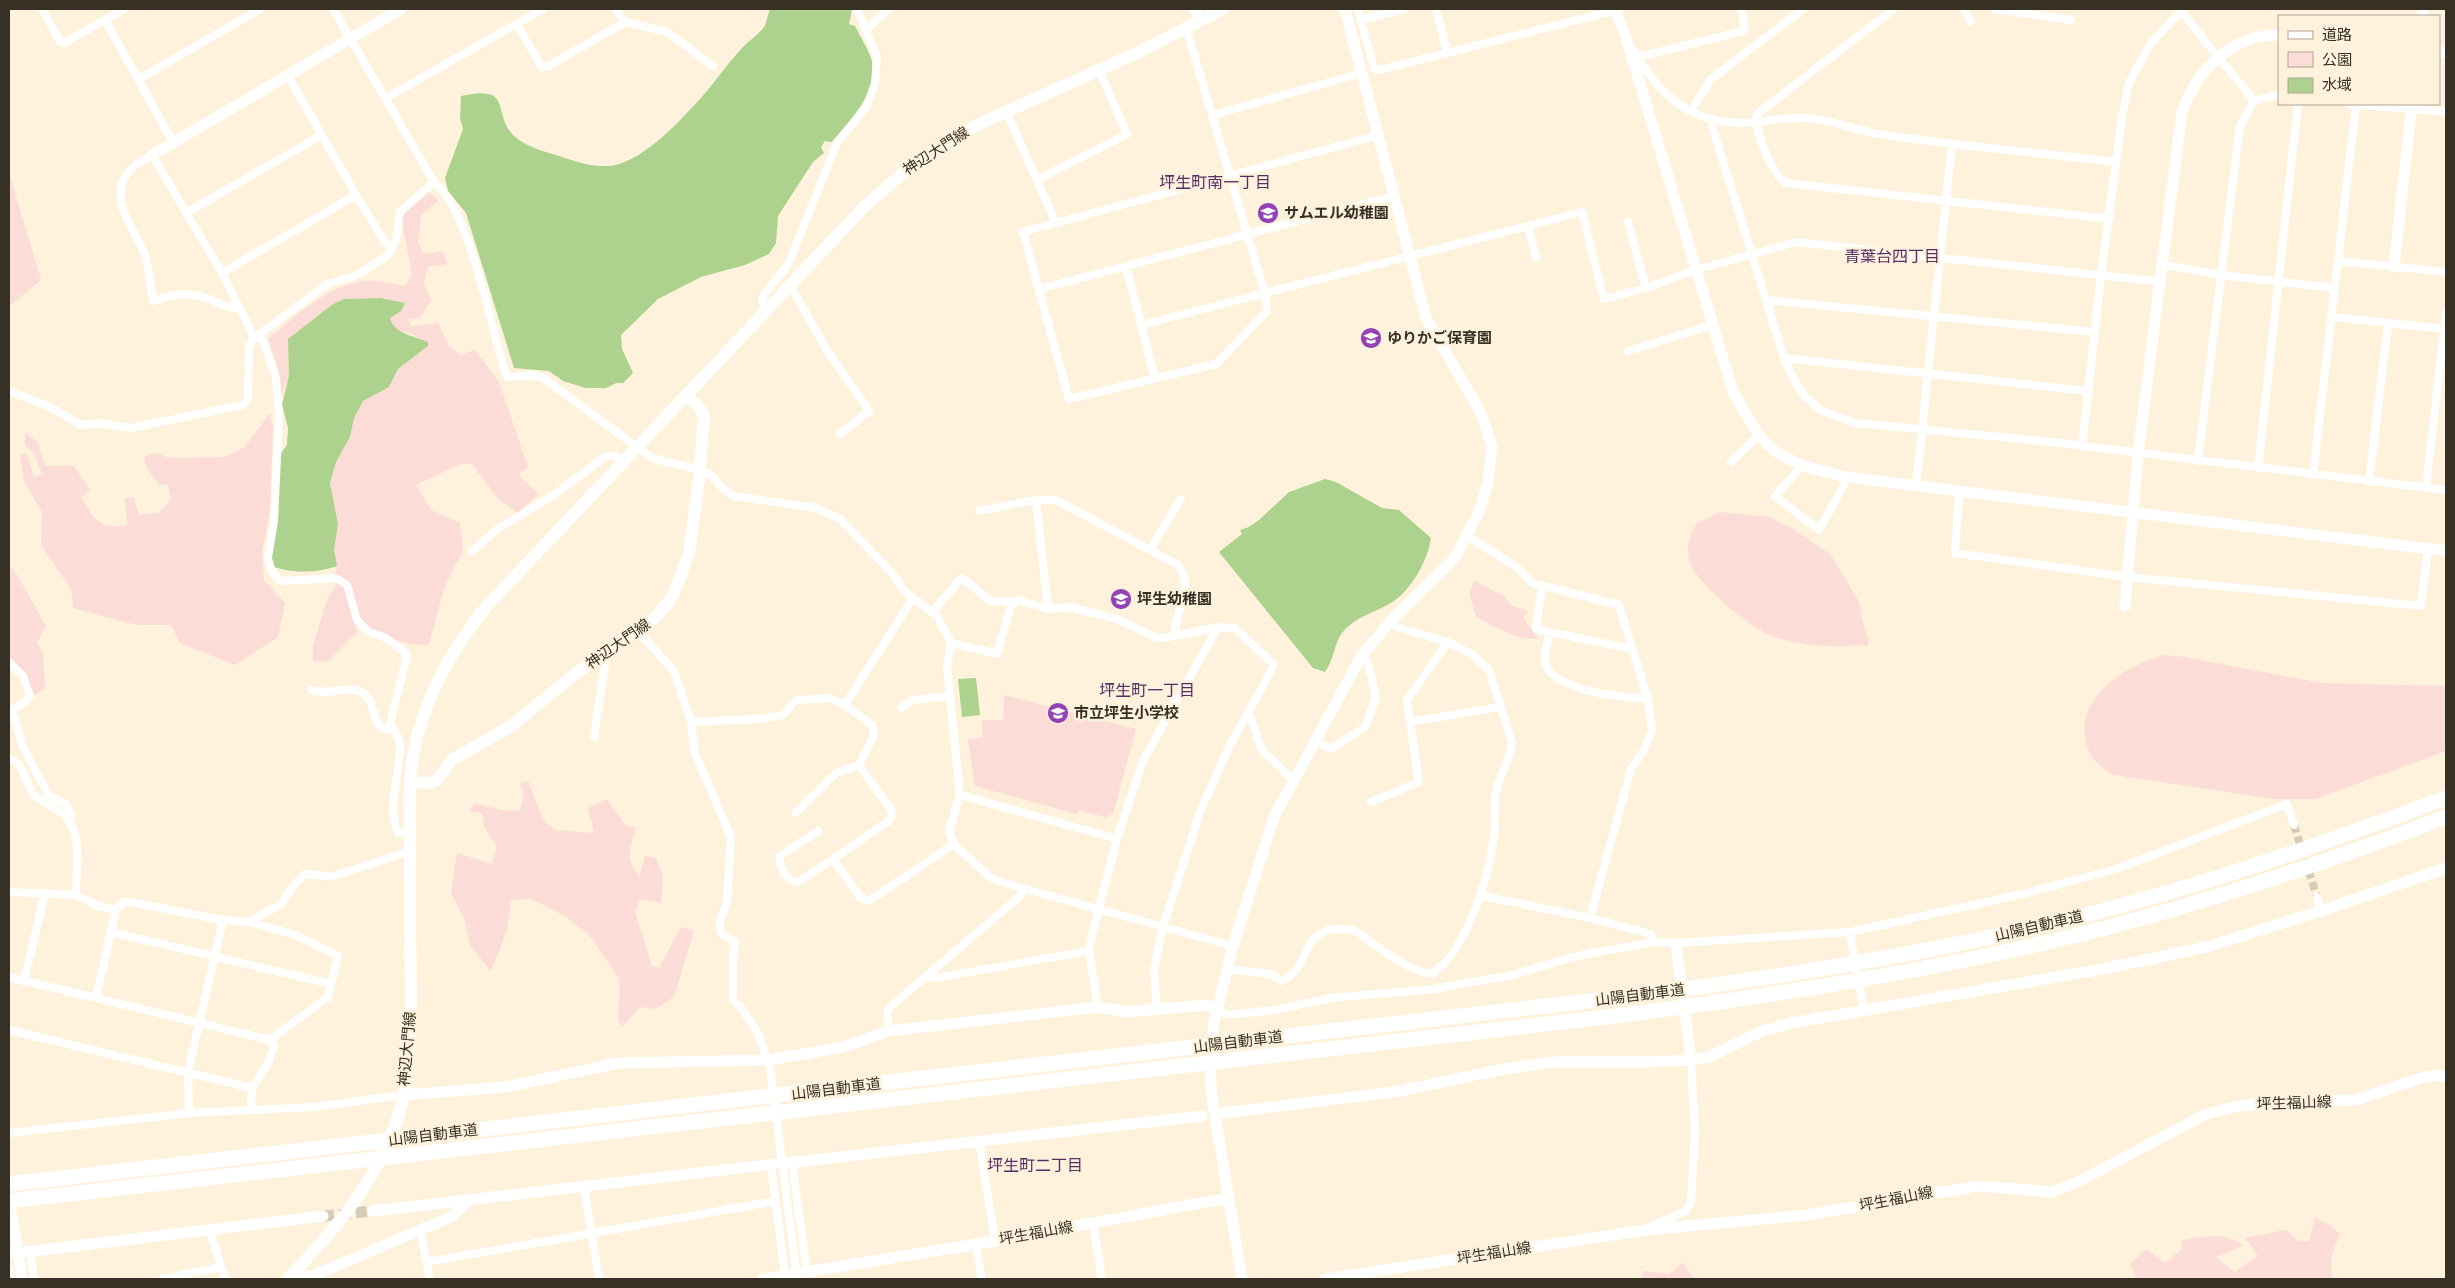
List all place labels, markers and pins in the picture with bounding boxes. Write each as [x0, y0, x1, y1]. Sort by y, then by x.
school or university icon: サムエル幼稚園 [1256, 201, 1280, 225]
place label: サムエル幼稚園 [1284, 203, 1389, 222]
school or university icon: ゆりかご保育園 [1359, 326, 1383, 350]
place label: ゆりかご保育園 [1387, 328, 1492, 347]
school or university icon: 坪生幼稚園 [1109, 587, 1133, 611]
place label: 坪生幼稚園 [1137, 589, 1212, 608]
school or university icon: 市立坪生小学校 [1046, 701, 1070, 725]
place label: 市立坪生小学校 [1074, 703, 1179, 722]

